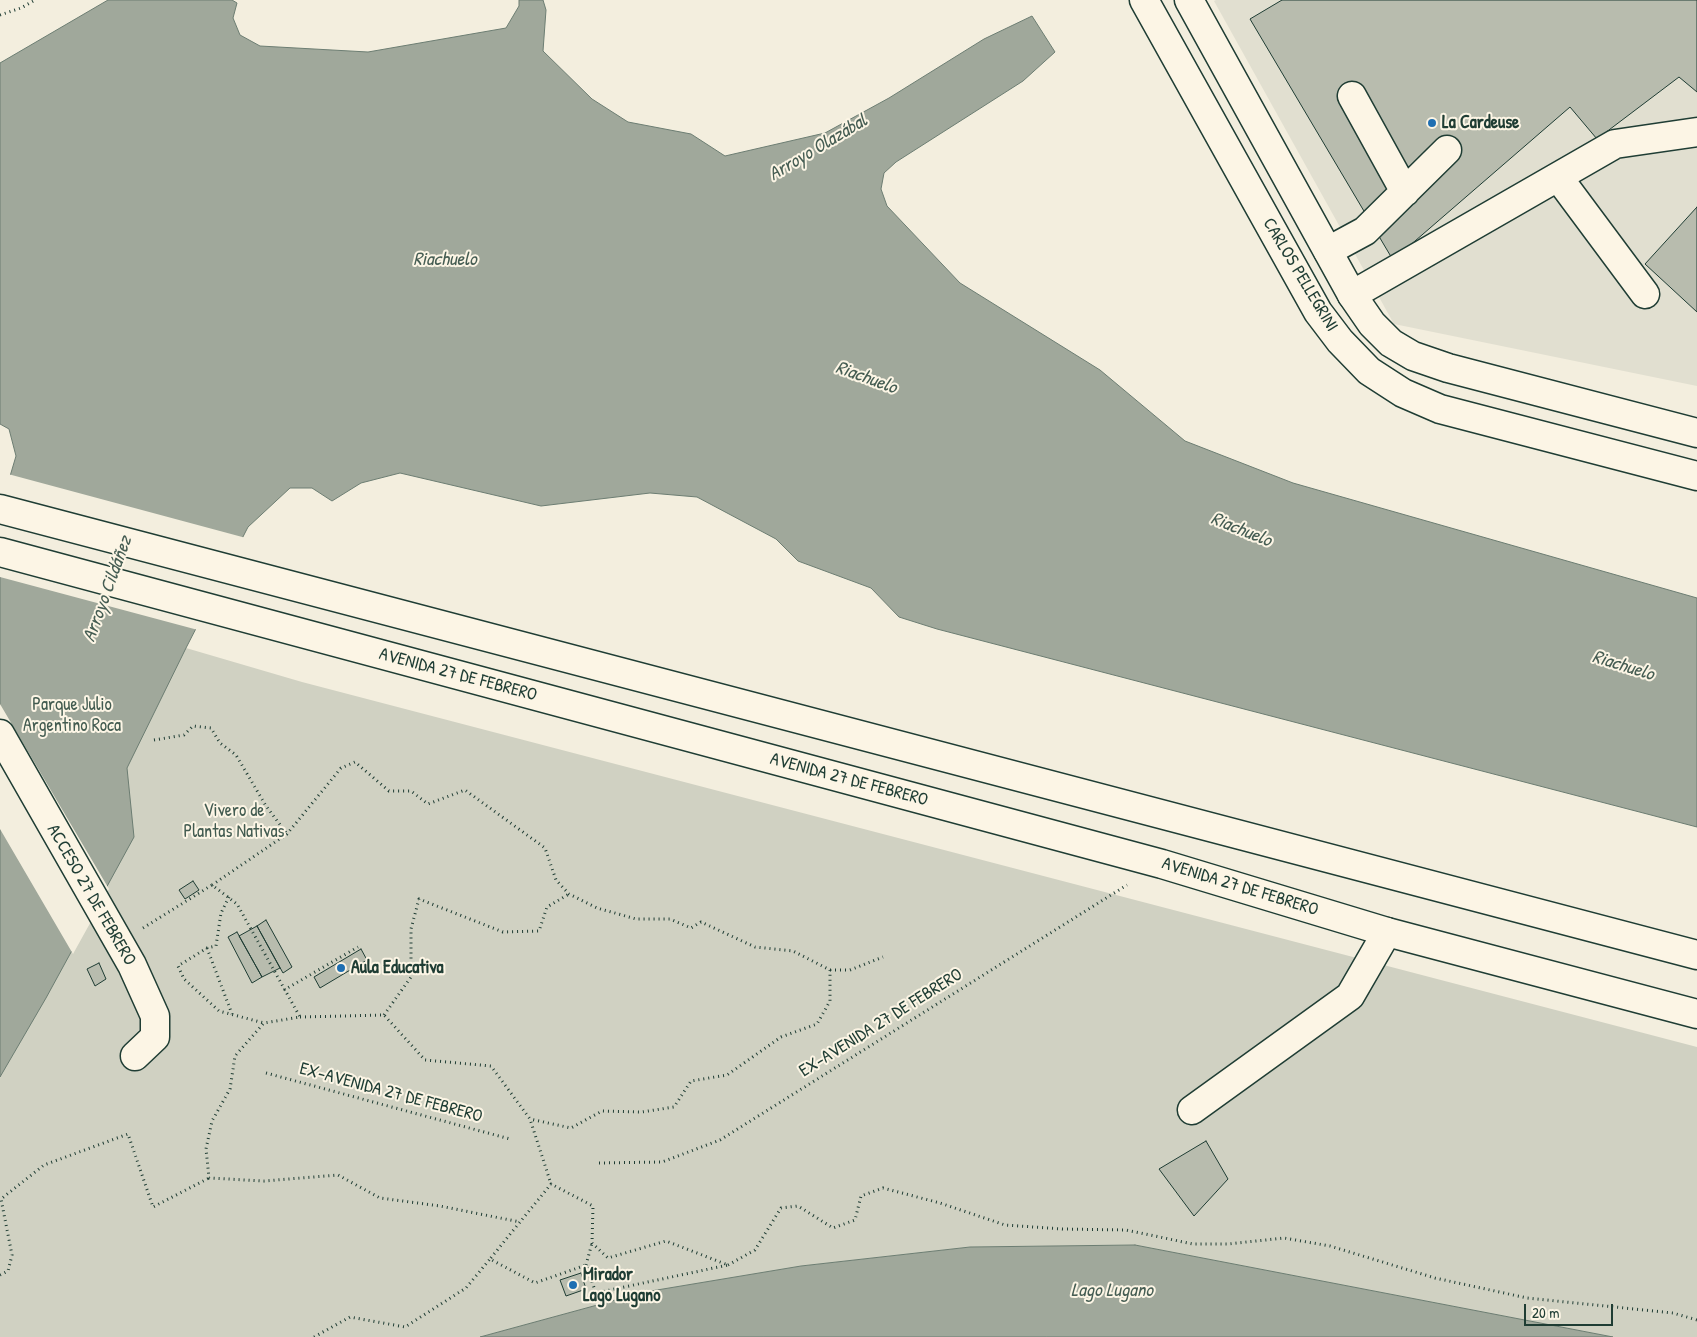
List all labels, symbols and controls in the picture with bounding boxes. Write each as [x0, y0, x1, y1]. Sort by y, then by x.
water label: Arroyo Olazábal [765, 110, 871, 186]
place label: La Cardeuse [1442, 112, 1519, 134]
marker: La Cardeuse [1426, 117, 1438, 129]
street label: CARLOS PELLEGRINI [1258, 214, 1342, 336]
water label: Riachuelo [413, 249, 477, 271]
water label: Riachuelo [832, 356, 900, 400]
water label: Riachuelo [1207, 508, 1275, 552]
water label: Arroyo Cildáñez [78, 533, 138, 645]
street label: AVENIDA 27 DE FEBRERO [377, 644, 539, 706]
water label: Riachuelo [1589, 646, 1657, 686]
park label: Parque Julio Argentino Roca [23, 694, 121, 736]
street label: AVENIDA 27 DE FEBRERO [768, 749, 930, 811]
park label: Vivero de Plantas Nativas [184, 800, 284, 842]
street label: ACCESO 27 DE FEBRERO [42, 821, 140, 969]
street label: AVENIDA 27 DE FEBRERO [1159, 853, 1321, 921]
place label: Aula Educativa [351, 957, 444, 979]
marker: Aula Educativa [335, 962, 347, 974]
street label: EX-AVENIDA 27 DE FEBRERO [795, 964, 967, 1082]
street label: EX-AVENIDA 27 DE FEBRERO [297, 1058, 485, 1128]
place label: Mirador Lago Lugano [583, 1264, 661, 1306]
marker: Mirador Lago Lugano [567, 1279, 579, 1291]
water label: Lago Lugano [1071, 1280, 1153, 1302]
scale bar [1527, 1294, 1616, 1326]
text: 20 m [1532, 1302, 1559, 1323]

